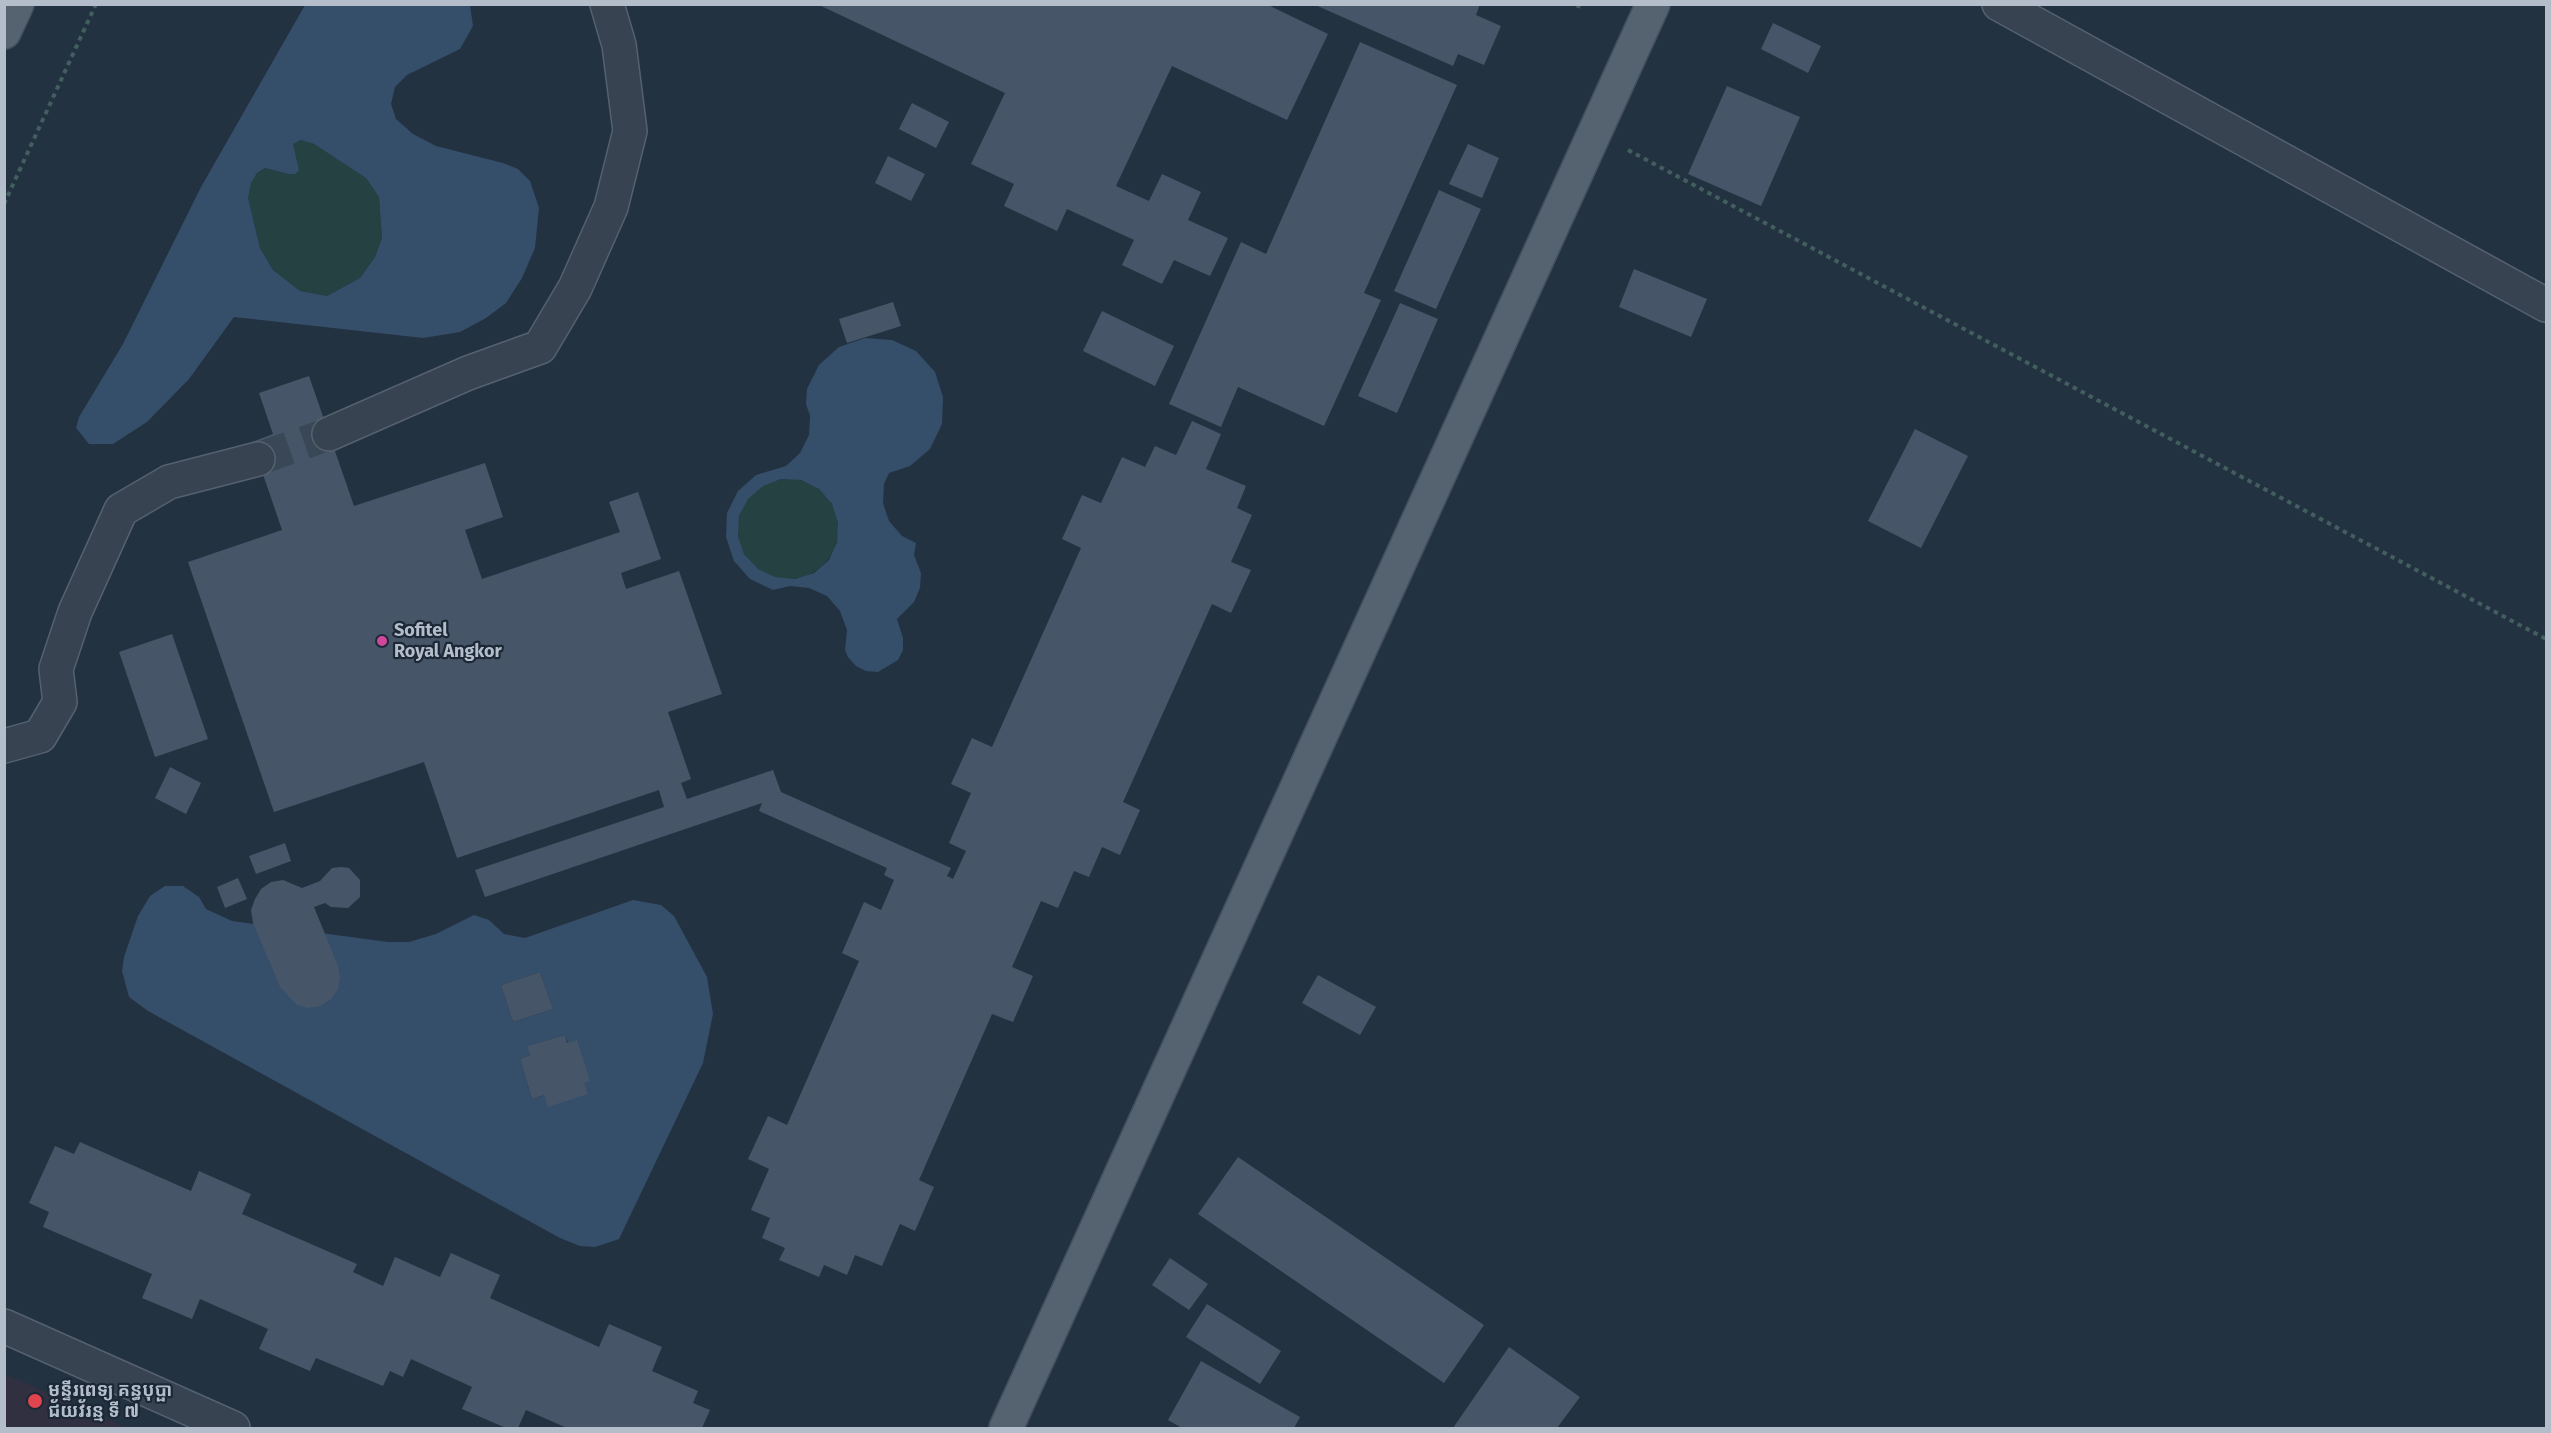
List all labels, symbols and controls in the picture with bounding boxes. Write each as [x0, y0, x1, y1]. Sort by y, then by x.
place label: Sofitel Royal Angkor [394, 620, 502, 662]
marker: Sofitel Royal Angkor [375, 634, 389, 648]
place label: មន្ទីរពេទ្យ គន្ធបុប្ផា ជ័យវ័រន្ម ទី ៧ [48, 1380, 172, 1422]
marker: មន្ទីរពេទ្យ គន្ធបុប្ផា ជ័យវ័រន្ម ទី ៧ [26, 1392, 44, 1410]

